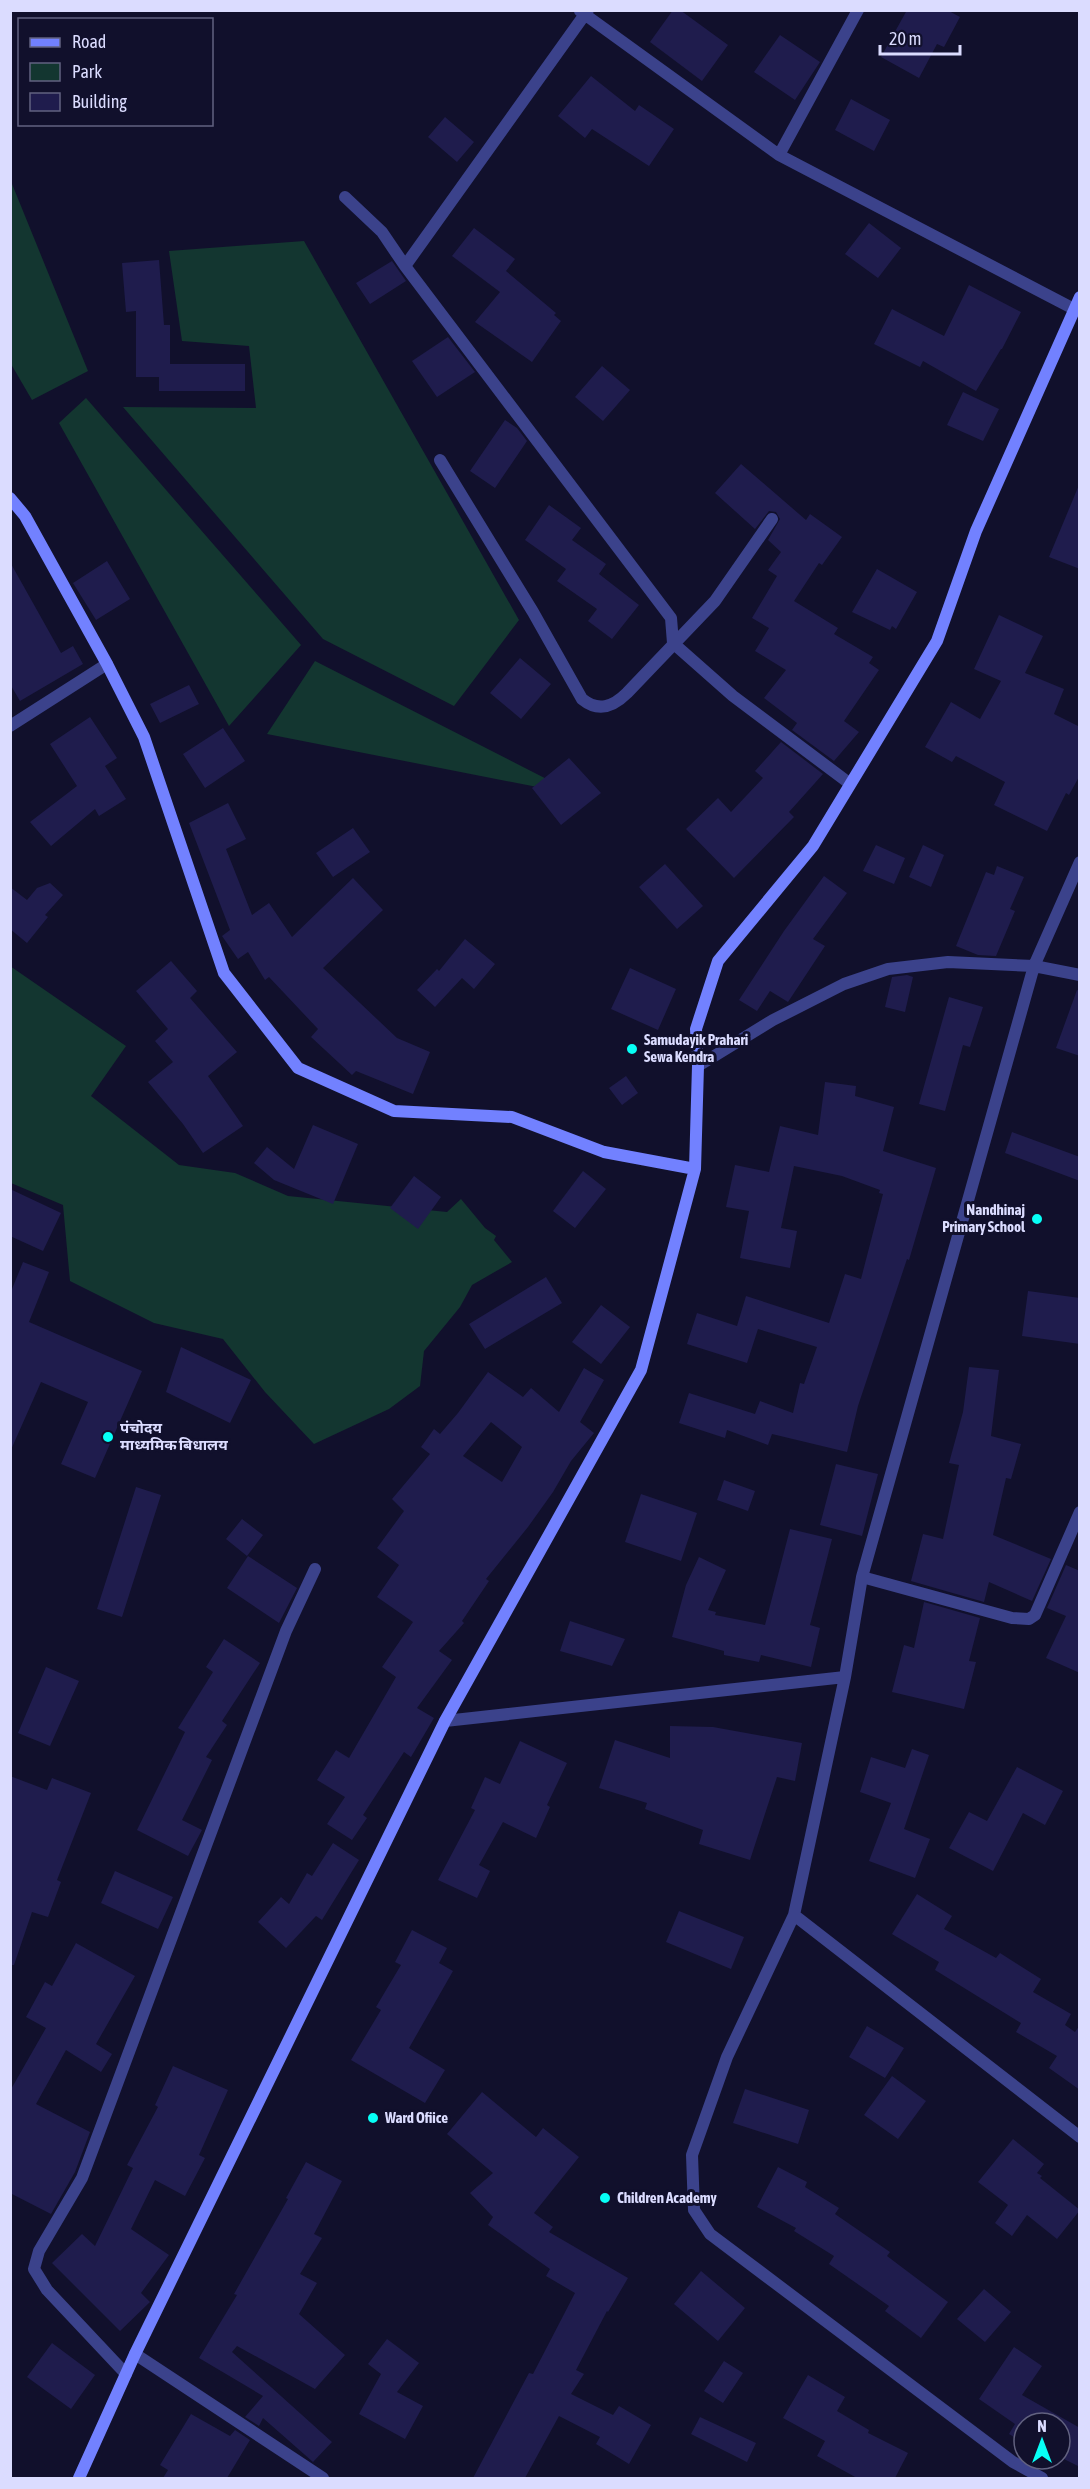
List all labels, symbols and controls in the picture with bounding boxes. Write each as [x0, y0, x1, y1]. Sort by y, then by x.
legend [18, 18, 213, 126]
scale bar [880, 18, 960, 56]
text: 20 m [889, 28, 921, 49]
text: Road [72, 31, 106, 52]
text: Park [72, 61, 102, 82]
text: Building [72, 91, 127, 112]
place label: Samudayik Prahari Sewa Kendra [644, 1031, 748, 1065]
marker: Samudayik Prahari Sewa Kendra [625, 1042, 639, 1056]
place label: Nandhinaj Primary School [942, 1201, 1026, 1235]
marker: Nandhinaj Primary School [1030, 1212, 1044, 1226]
place label: पंचोदय माध्यमिक बिधालय [120, 1419, 228, 1453]
marker: पंचोदय माध्यमिक बिधालय [101, 1430, 115, 1444]
place label: Ward Ofiice [384, 2109, 448, 2126]
marker: Ward Ofiice [366, 2111, 380, 2125]
place label: Children Academy [617, 2189, 718, 2206]
marker: Children Academy [598, 2191, 612, 2205]
north arrow [1012, 2411, 1072, 2471]
text: N [1037, 2417, 1047, 2435]

